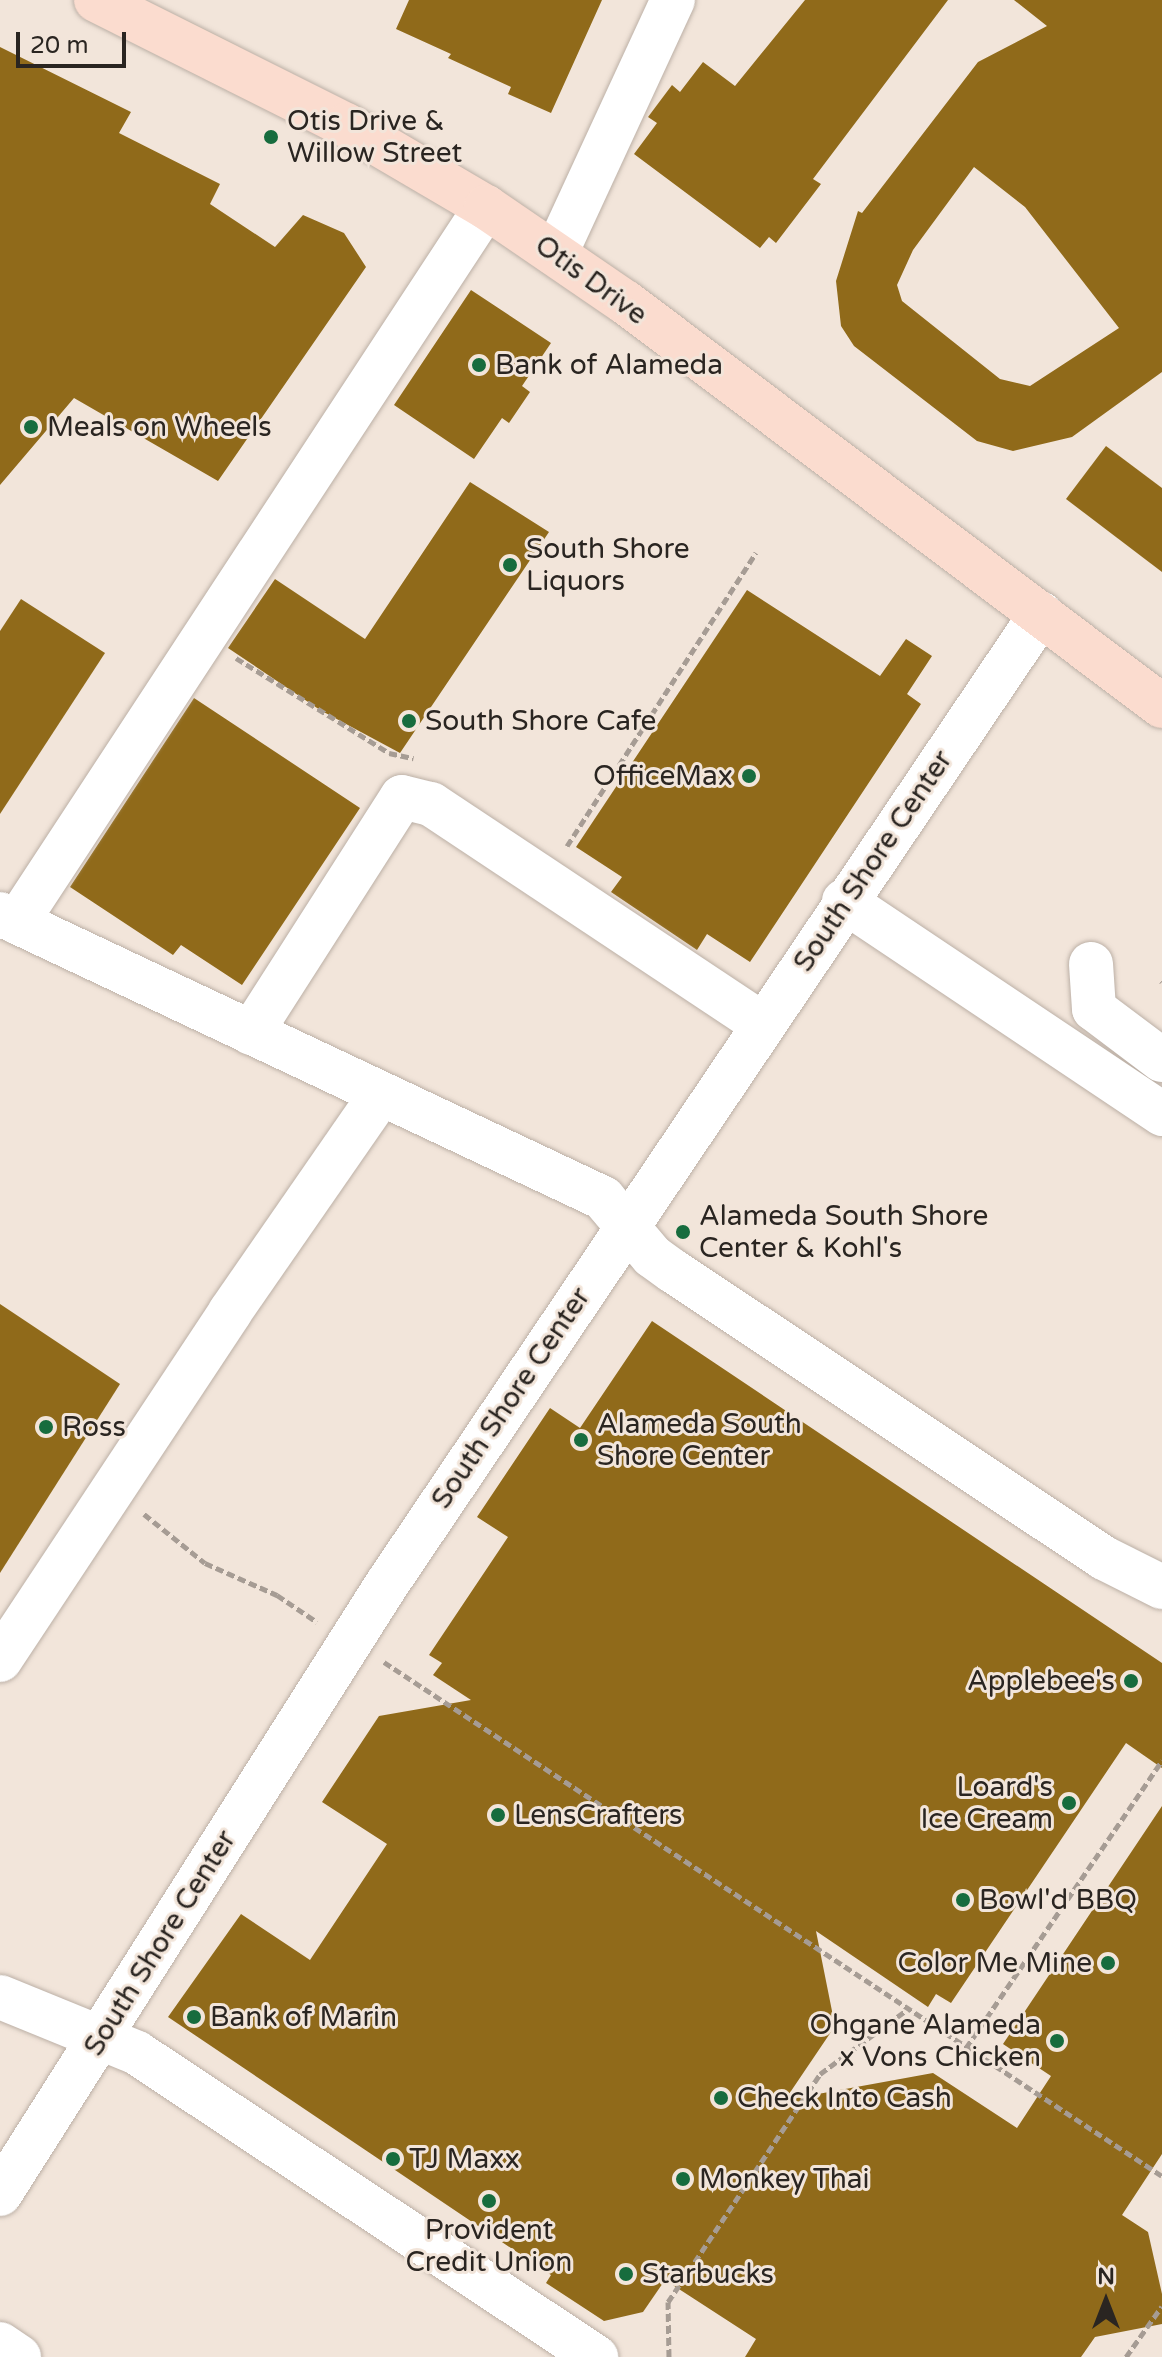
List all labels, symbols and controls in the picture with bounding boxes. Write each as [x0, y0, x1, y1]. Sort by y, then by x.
scale bar [20, 16, 130, 66]
text: 20 m [30, 31, 88, 60]
place label: Otis Drive & Willow Street [287, 104, 462, 170]
marker: Otis Drive & Willow Street [262, 128, 280, 146]
street label: Otis Drive [529, 228, 653, 332]
place label: Bank of Alameda [495, 348, 723, 382]
marker: Bank of Alameda [470, 356, 488, 374]
place label: Meals on Wheels [47, 410, 272, 444]
marker: Meals on Wheels [22, 418, 40, 436]
place label: South Shore Liquors [526, 532, 690, 598]
marker: South Shore Liquors [501, 556, 519, 574]
place label: South Shore Cafe [425, 704, 656, 738]
marker: South Shore Cafe [400, 712, 418, 730]
street label: South Shore Center [787, 744, 959, 978]
place label: OfficeMax [593, 759, 733, 793]
marker: OfficeMax [740, 767, 758, 785]
place label: Alameda South Shore Center & Kohl's [699, 1199, 988, 1265]
marker: Alameda South Shore Center & Kohl's [674, 1223, 692, 1241]
street label: South Shore Center [425, 1281, 597, 1515]
place label: Alameda South Shore Center [597, 1407, 802, 1473]
place label: Ross [62, 1410, 126, 1444]
marker: Ross [37, 1418, 55, 1436]
marker: Alameda South Shore Center [572, 1431, 590, 1449]
place label: Applebee's [967, 1664, 1115, 1698]
marker: Applebee's [1122, 1672, 1140, 1690]
place label: Loard's Ice Cream [921, 1770, 1053, 1836]
marker: Loard's Ice Cream [1060, 1794, 1078, 1812]
place label: LensCrafters [514, 1798, 683, 1832]
marker: LensCrafters [489, 1806, 507, 1824]
street label: South Shore Center [77, 1824, 243, 2062]
place label: Bowl'd BBQ [979, 1883, 1137, 1917]
marker: Bowl'd BBQ [954, 1891, 972, 1909]
place label: Color Me Mine [898, 1946, 1092, 1980]
marker: Color Me Mine [1099, 1954, 1117, 1972]
place label: Bank of Marin [210, 2000, 397, 2034]
marker: Bank of Marin [185, 2008, 203, 2026]
place label: Ohgane Alameda x Vons Chicken [809, 2008, 1041, 2074]
marker: Ohgane Alameda x Vons Chicken [1048, 2032, 1066, 2050]
place label: Check Into Cash [737, 2081, 952, 2115]
marker: Check Into Cash [712, 2089, 730, 2107]
place label: TJ Maxx [409, 2142, 520, 2176]
marker: TJ Maxx [384, 2150, 402, 2168]
place label: Monkey Thai [699, 2162, 869, 2196]
marker: Monkey Thai [674, 2170, 692, 2188]
marker: Provident Credit Union [480, 2192, 498, 2210]
place label: Provident Credit Union [406, 2213, 572, 2279]
place label: Starbucks [642, 2257, 774, 2291]
north arrow [1066, 2261, 1146, 2341]
text: N [1097, 2264, 1115, 2290]
marker: Starbucks [617, 2265, 635, 2283]

